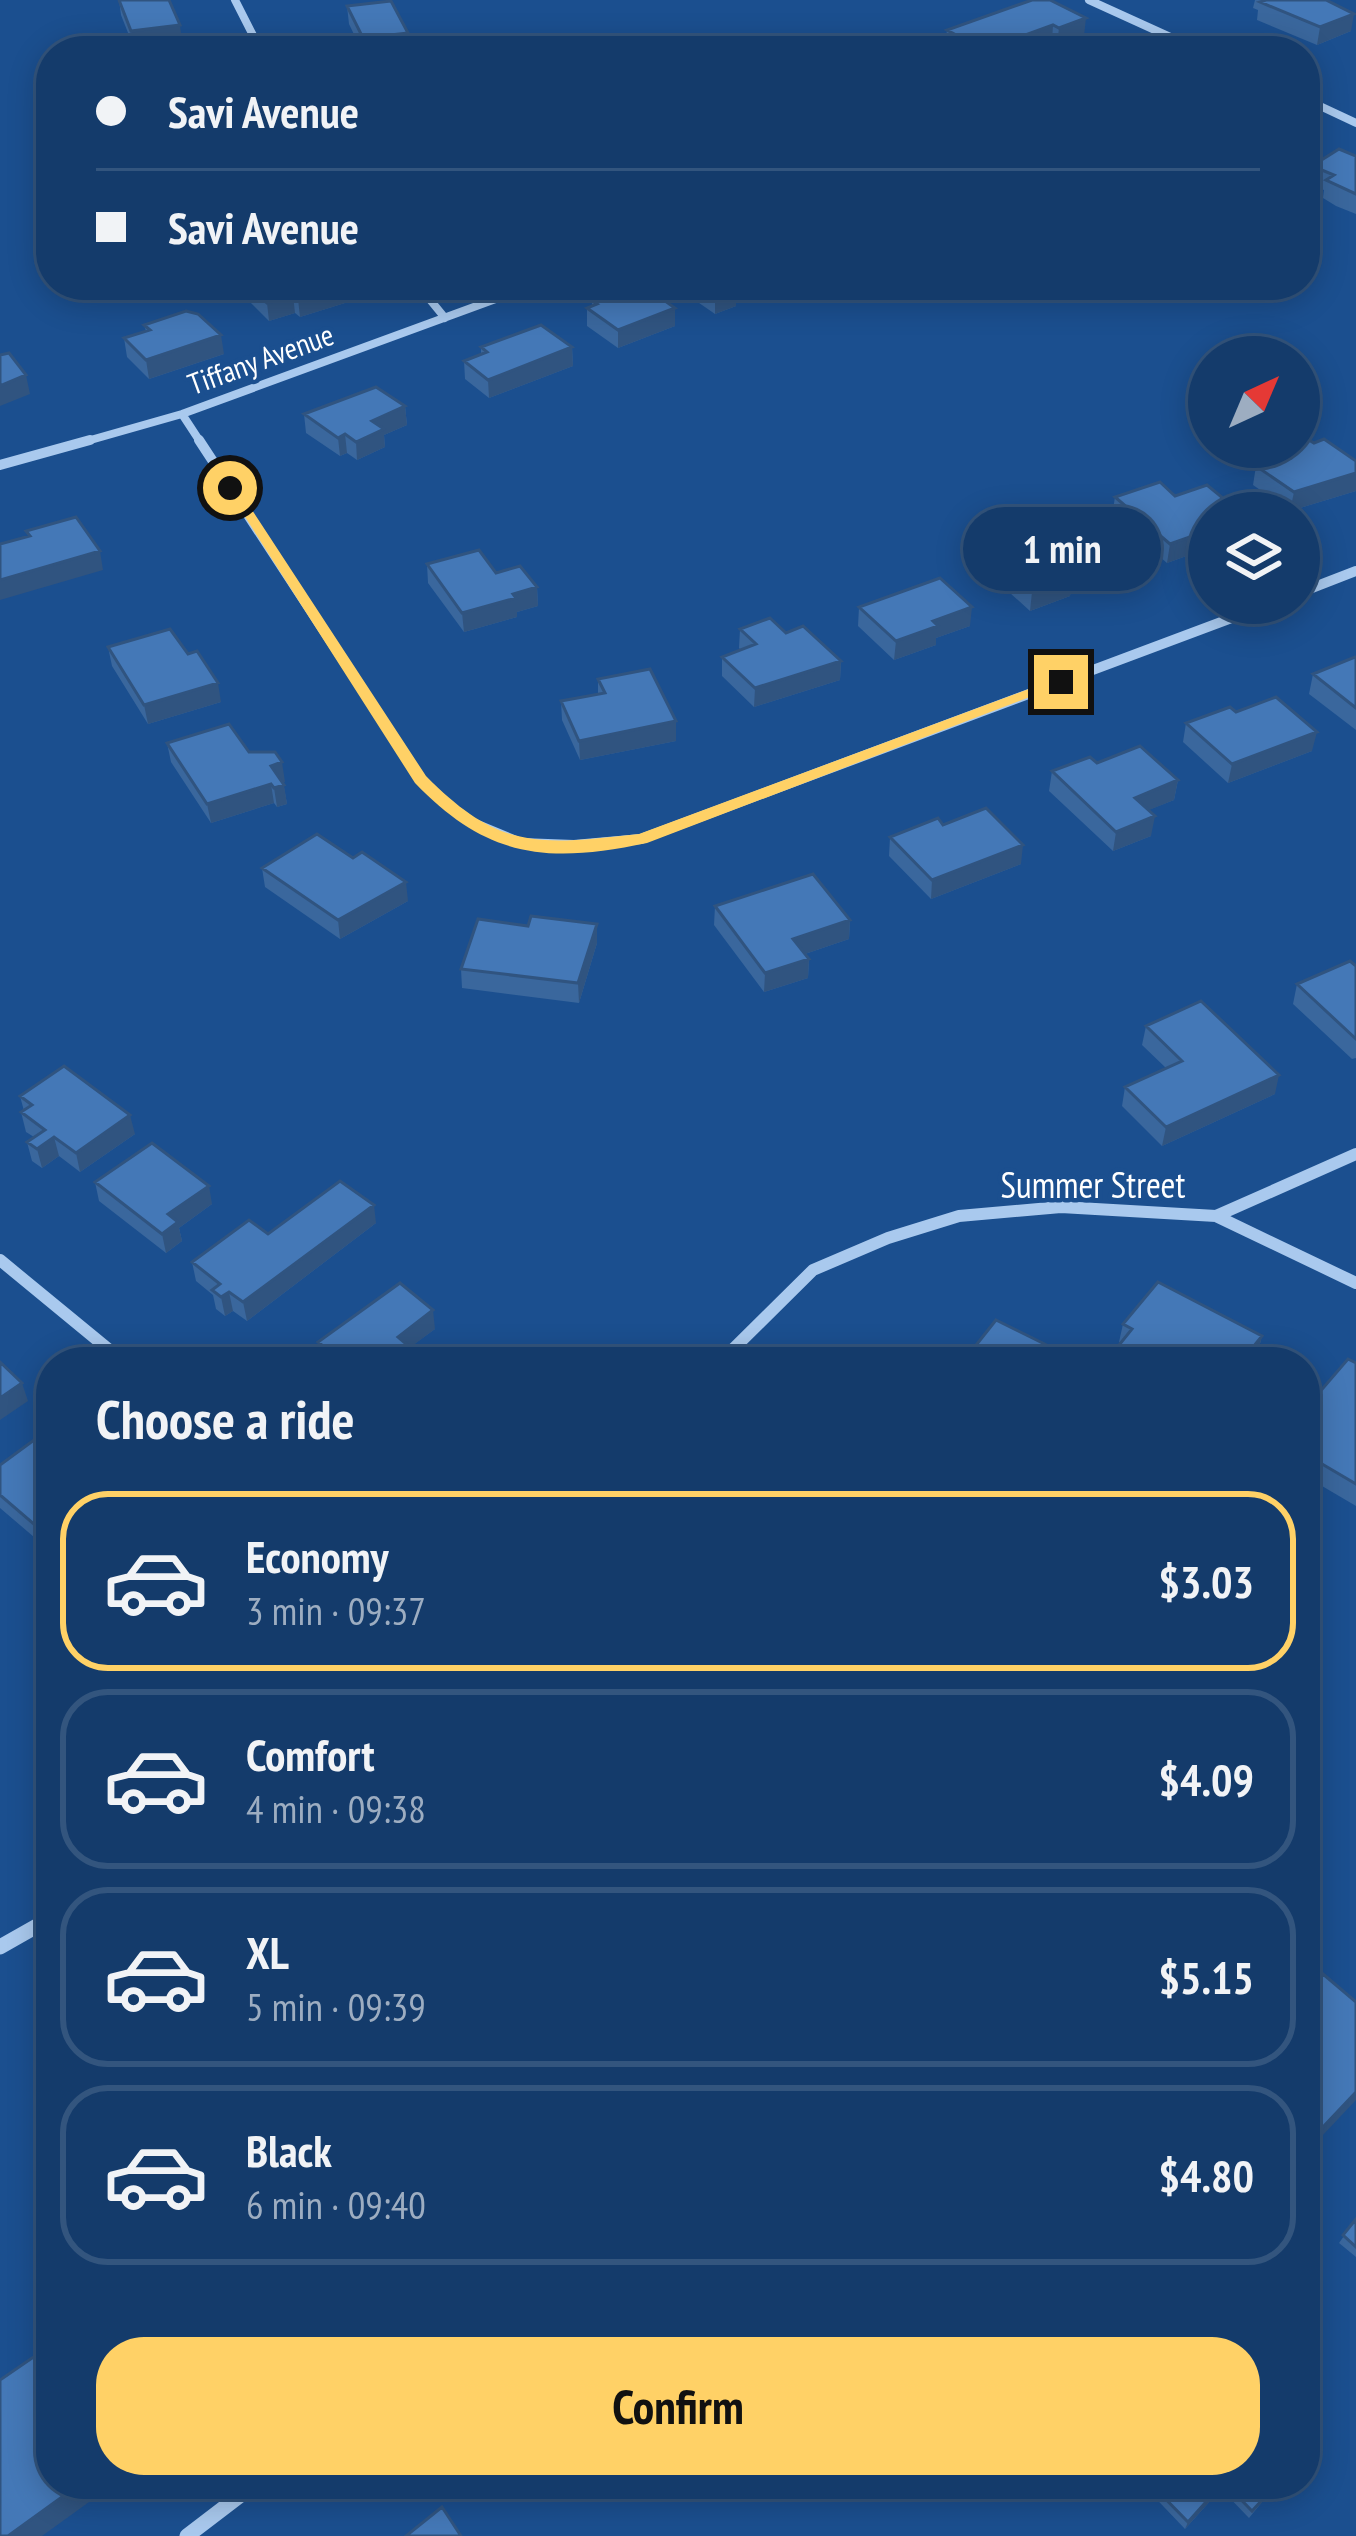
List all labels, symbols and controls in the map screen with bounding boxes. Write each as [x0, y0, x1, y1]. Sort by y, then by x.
text: Savi Avenue [168, 82, 359, 140]
text: Savi Avenue [168, 198, 359, 256]
street label: Tiffany Avenue [182, 314, 339, 403]
north arrow [1188, 336, 1320, 468]
map controls [1188, 336, 1320, 624]
route start [203, 461, 257, 515]
button: layers [1188, 492, 1320, 624]
callout: 1 min [962, 508, 1160, 592]
text: 1 min [1023, 523, 1101, 574]
route end [1034, 655, 1088, 709]
street label: Summer Street [1001, 1161, 1185, 1208]
text: Choose a ride [96, 1384, 355, 1454]
icon: car [102, 1527, 210, 1635]
text: Economy [246, 1527, 389, 1585]
text: $3.03 [1158, 1552, 1254, 1610]
text: 3 min · 09:37 [246, 1585, 426, 1636]
icon: car [102, 1725, 210, 1833]
text: Comfort [246, 1725, 375, 1783]
text: $4.09 [1158, 1750, 1254, 1808]
text: 4 min · 09:38 [246, 1783, 426, 1834]
icon: car [102, 1923, 210, 2031]
text: XL [246, 1923, 289, 1981]
text: $5.15 [1158, 1948, 1254, 2006]
text: 5 min · 09:39 [246, 1981, 426, 2032]
icon: car [102, 2121, 210, 2229]
text: Black [246, 2121, 332, 2179]
text: $4.80 [1158, 2146, 1254, 2204]
text: 6 min · 09:40 [246, 2179, 426, 2230]
button: Confirm [96, 2337, 1260, 2475]

